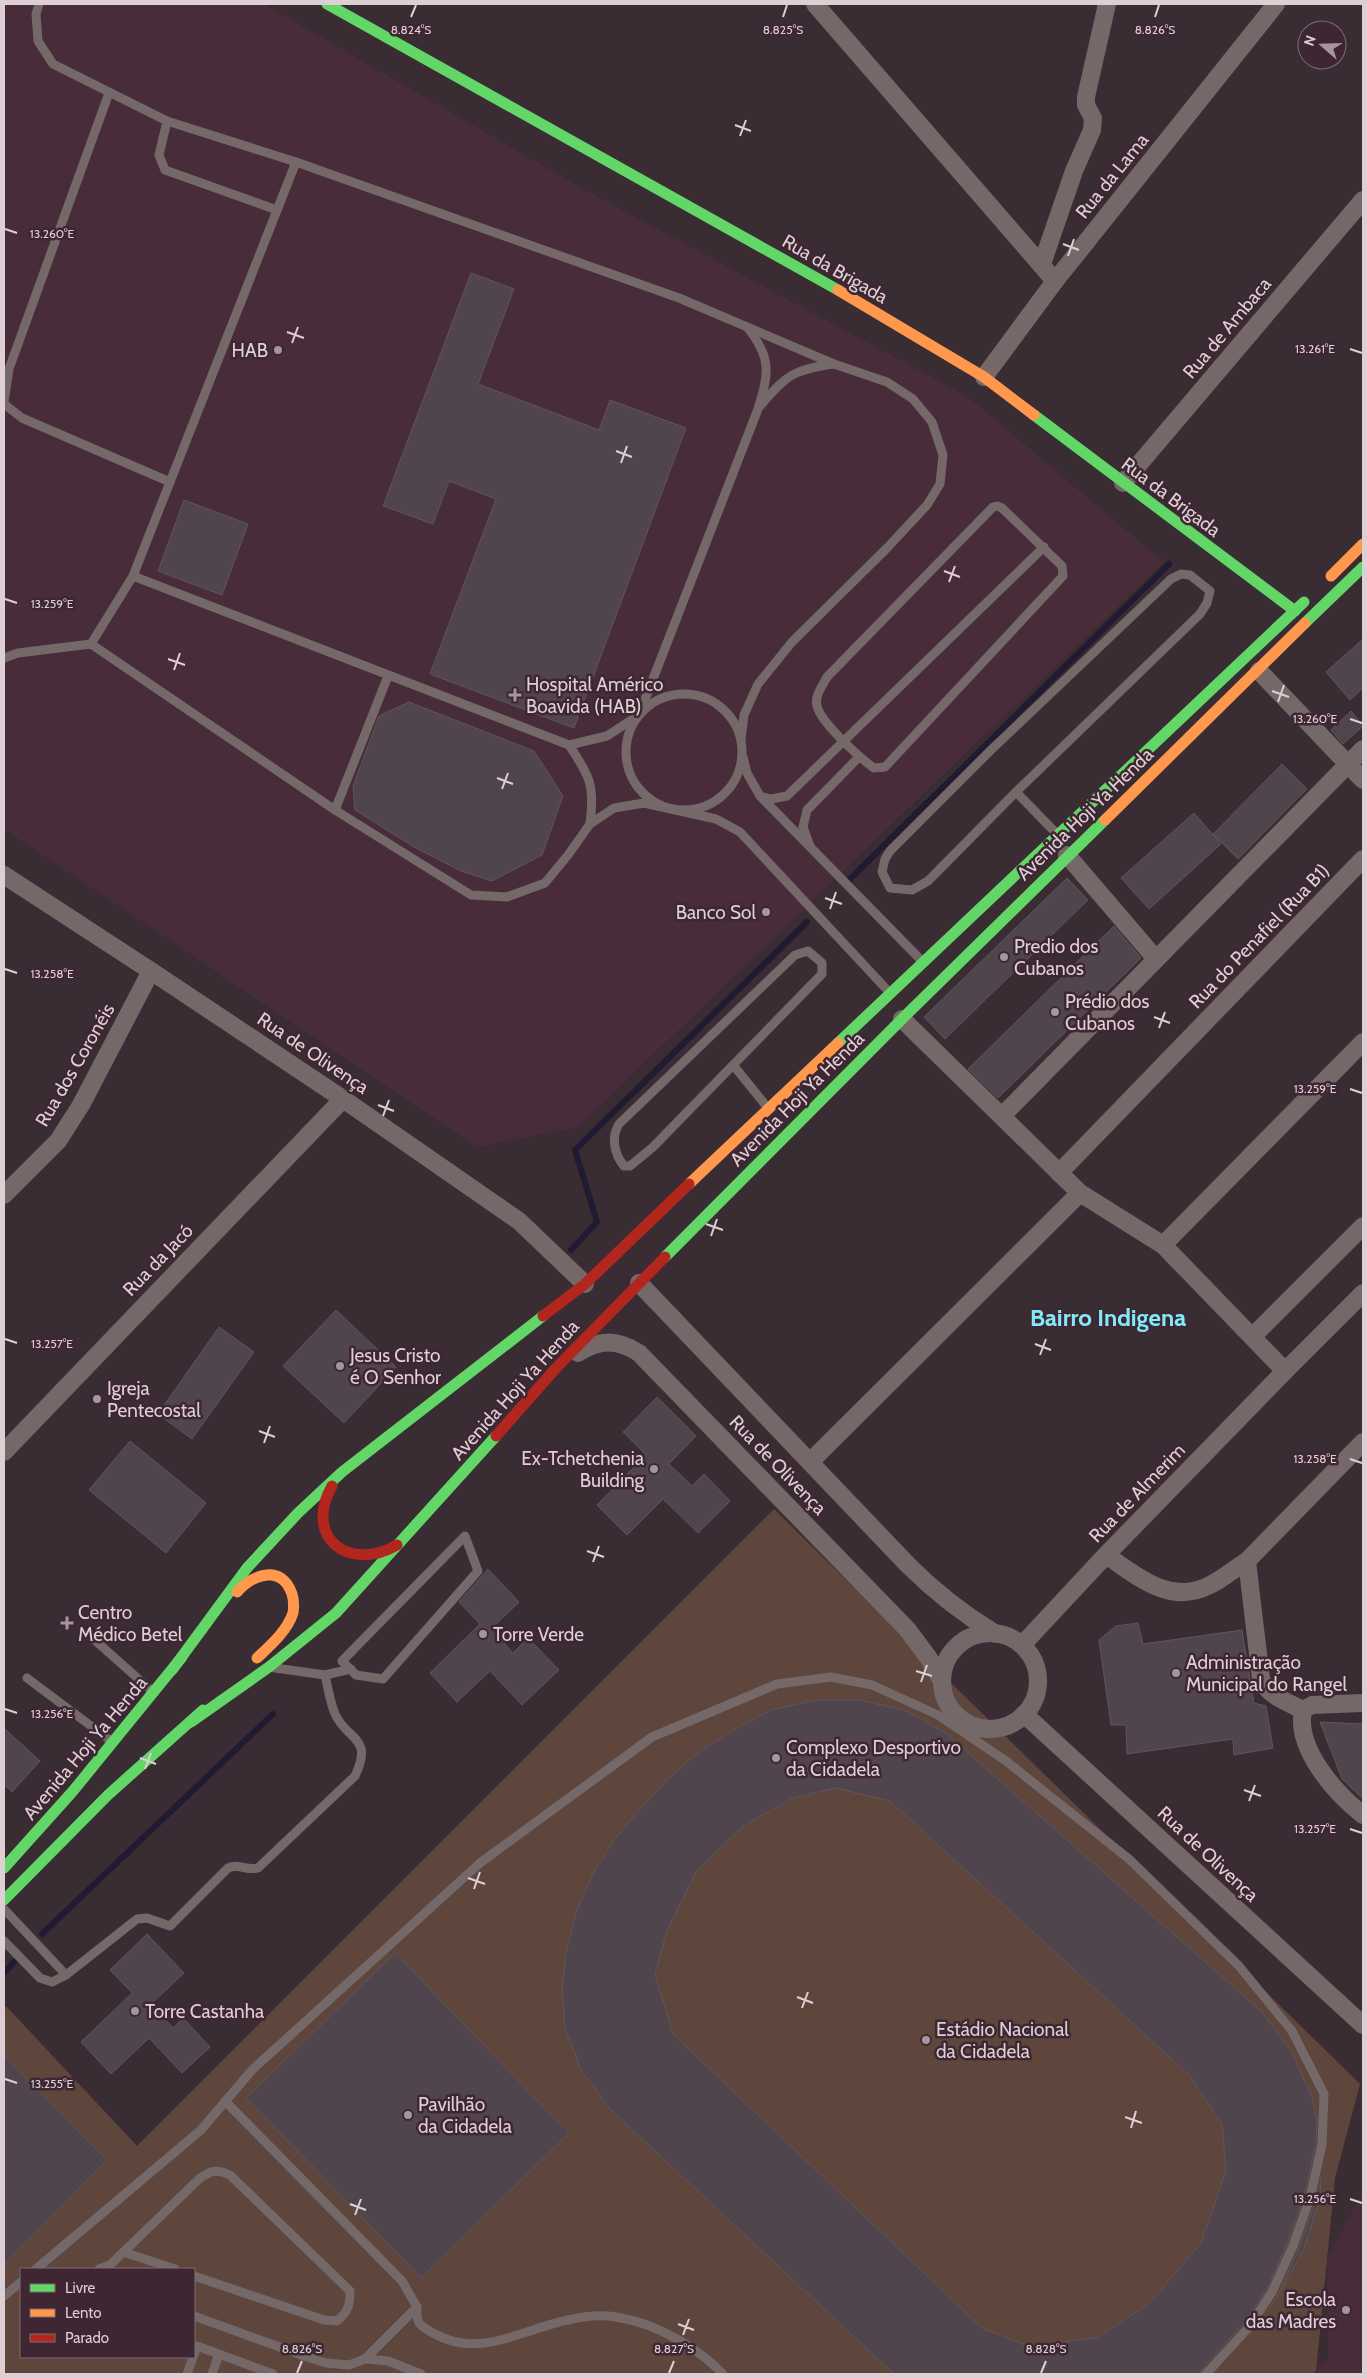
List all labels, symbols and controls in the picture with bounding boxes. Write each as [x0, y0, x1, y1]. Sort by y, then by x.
north arrow [1297, 20, 1347, 70]
text: 8.824°S [391, 22, 431, 37]
text: 8.825°S [763, 22, 803, 37]
text: 8.826°S [1135, 22, 1175, 37]
text: N [1300, 33, 1320, 48]
street label: Rua da Lama [1071, 129, 1153, 223]
text: 13.260°E [30, 226, 75, 241]
street label: Rua da Brigada [778, 230, 892, 308]
street label: Rua de Ambaca [1178, 273, 1276, 383]
place label: HAB [232, 339, 268, 362]
text: 13.261°E [1295, 341, 1335, 356]
marker: HAB [272, 344, 284, 356]
street label: Rua da Brigada [1117, 452, 1225, 542]
text: 13.259°E [31, 596, 74, 611]
place label: Hospital Américo Boavida (HAB) [526, 673, 663, 718]
marker: Hospital Américo Boavida (HAB) [508, 688, 522, 702]
text: 13.260°E [1293, 711, 1338, 726]
street label: Avenida Hoji Ya Henda [1012, 743, 1158, 885]
street label: Rua do Penafiel (Rua B1) [1184, 859, 1334, 1013]
place label: Banco Sol [676, 901, 757, 924]
marker: Banco Sol [760, 906, 772, 918]
place label: Predio dos Cubanos [1014, 935, 1098, 980]
marker: Predio dos Cubanos [998, 951, 1010, 963]
text: 13.258°E [30, 966, 74, 981]
place label: Prédio dos Cubanos [1065, 990, 1149, 1035]
street label: Rua dos Coronéis [31, 999, 120, 1131]
marker: Prédio dos Cubanos [1049, 1006, 1061, 1018]
street label: Rua de Olivença [253, 1007, 373, 1099]
street label: Avenida Hoji Ya Henda [725, 1027, 869, 1171]
text: 13.259°E [1294, 1081, 1337, 1096]
street label: Rua da Jacó [118, 1219, 198, 1301]
district label: Bairro Indigena [1030, 1303, 1186, 1332]
street label: Avenida Hoji Ya Henda [446, 1315, 584, 1465]
text: 13.257°E [31, 1336, 73, 1351]
place label: Jesus Cristo é O Senhor [349, 1344, 441, 1389]
marker: Jesus Cristo é O Senhor [334, 1360, 346, 1372]
place label: Igreja Pentecostal [107, 1377, 201, 1422]
marker: Igreja Pentecostal [91, 1393, 103, 1405]
street label: Rua de Olivença [725, 1410, 831, 1520]
street label: Rua de Almerim [1084, 1439, 1190, 1547]
place label: Ex-Tchetchenia Building [521, 1447, 645, 1492]
text: 13.258°E [1293, 1451, 1337, 1466]
marker: Ex-Tchetchenia Building [648, 1463, 660, 1475]
place label: Centro Médico Betel [78, 1601, 183, 1646]
marker: Centro Médico Betel [60, 1616, 74, 1630]
place label: Torre Verde [493, 1623, 584, 1646]
marker: Torre Verde [477, 1628, 489, 1640]
place label: Administração Municipal do Rangel [1186, 1651, 1347, 1696]
marker: Administração Municipal do Rangel [1170, 1667, 1182, 1679]
street label: Avenida Hoji Ya Henda [18, 1671, 152, 1825]
text: 13.256°E [31, 1706, 74, 1721]
place label: Complexo Desportivo da Cidadela [786, 1736, 961, 1781]
marker: Complexo Desportivo da Cidadela [770, 1752, 782, 1764]
street label: Rua de Olivença [1153, 1801, 1263, 1907]
text: 13.257°E [1294, 1821, 1336, 1836]
place label: Torre Castanha [145, 2000, 264, 2023]
marker: Torre Castanha [129, 2005, 141, 2017]
place label: Estádio Nacional da Cidadela [936, 2018, 1069, 2063]
marker: Estádio Nacional da Cidadela [920, 2034, 932, 2046]
text: 13.255°E [31, 2076, 74, 2091]
place label: Pavilhão da Cidadela [418, 2093, 512, 2138]
marker: Pavilhão da Cidadela [402, 2109, 414, 2121]
text: 13.256°E [1294, 2191, 1337, 2206]
legend [20, 2268, 195, 2358]
text: Livre [65, 2279, 96, 2297]
place label: Escola das Madres [1246, 2288, 1336, 2333]
text: Lento [65, 2304, 102, 2322]
marker: Escola das Madres [1340, 2304, 1352, 2316]
text: Parado [65, 2329, 109, 2347]
text: 8.826°S [282, 2341, 322, 2356]
text: 8.827°S [654, 2341, 694, 2356]
text: 8.828°S [1025, 2341, 1067, 2356]

